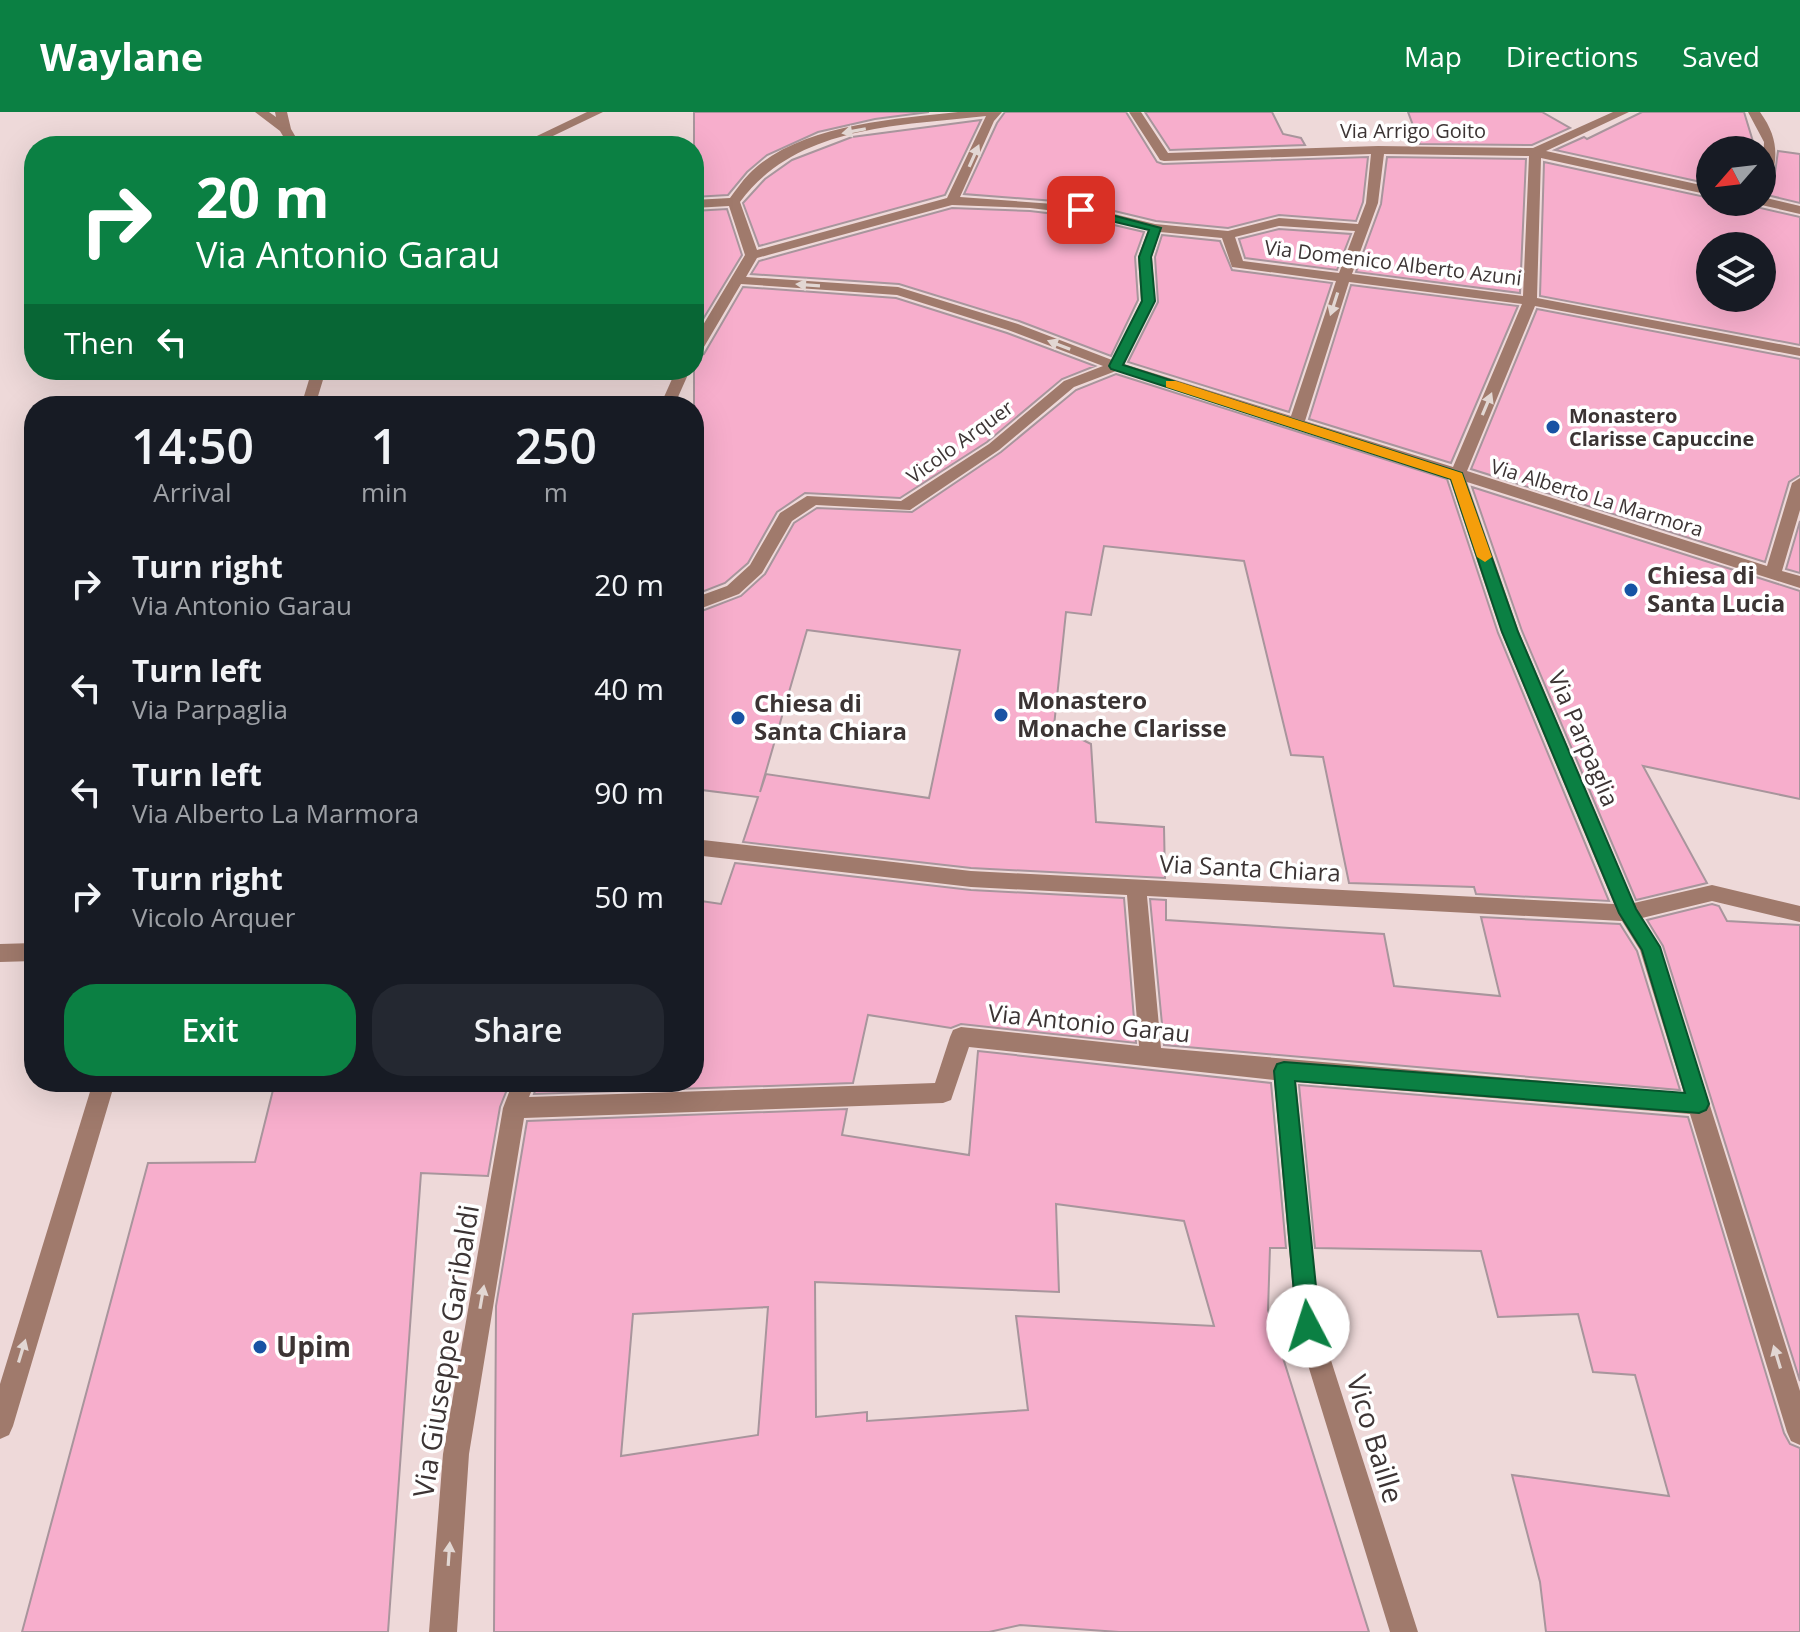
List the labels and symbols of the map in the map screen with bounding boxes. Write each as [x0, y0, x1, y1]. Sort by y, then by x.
street label: Via Arrigo Goito [1340, 117, 1486, 144]
one-way arrow [841, 125, 866, 138]
north arrow [1696, 136, 1776, 216]
one-way arrow [967, 144, 981, 168]
pin [1047, 176, 1115, 244]
street label: Via Domenico Alberto Azuni [1263, 233, 1523, 292]
one-way arrow [795, 278, 820, 291]
one-way arrow [1328, 293, 1340, 317]
one-way arrow [1047, 338, 1071, 351]
one-way arrow [1481, 392, 1494, 416]
street label: Vicolo Arquer [901, 394, 1018, 489]
place label: Monastero Clarisse Capuccine [1569, 402, 1754, 452]
marker: Monastero Clarisse Capuccine [1544, 418, 1562, 436]
street label: Via Alberto La Marmora [1488, 452, 1707, 543]
place label: Chiesa di Santa Lucia [1647, 558, 1785, 619]
marker: Chiesa di Santa Lucia [1622, 581, 1640, 599]
street label: Via Parpaglia [1541, 666, 1628, 811]
place label: Monastero Monache Clarisse [1017, 683, 1227, 744]
place label: Chiesa di Santa Chiara [754, 686, 907, 747]
marker: Monastero Monache Clarisse [992, 706, 1010, 724]
marker: Chiesa di Santa Chiara [729, 709, 747, 727]
street label: Via Santa Chiara [1159, 846, 1342, 889]
street label: Via Antonio Garau [987, 995, 1192, 1050]
street label: Via Giuseppe Garibaldi [403, 1202, 487, 1500]
one-way arrow [477, 1284, 489, 1309]
position arrow [1266, 1284, 1350, 1368]
place label: Upim [276, 1327, 351, 1365]
marker: Upim [251, 1338, 269, 1356]
one-way arrow [17, 1339, 29, 1363]
one-way arrow [1770, 1345, 1783, 1369]
street label: Vico Baille [1339, 1370, 1413, 1507]
one-way arrow [443, 1541, 456, 1566]

